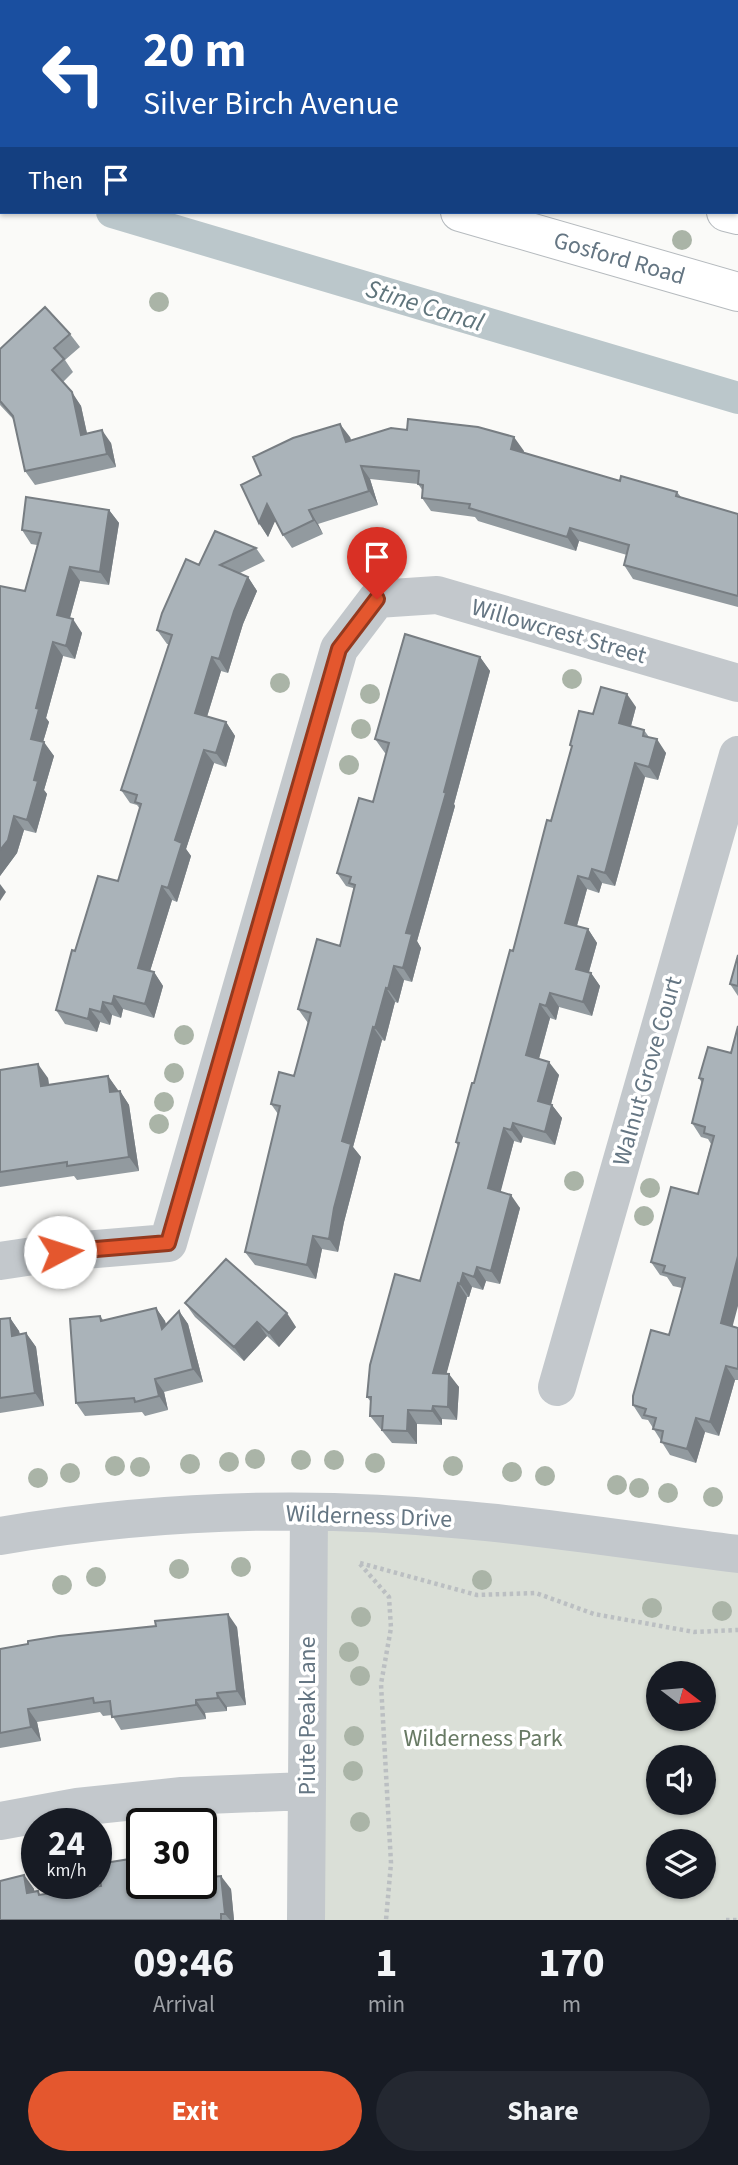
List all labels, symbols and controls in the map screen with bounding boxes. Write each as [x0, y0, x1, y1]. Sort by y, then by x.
text: 20 m [143, 16, 247, 86]
icon: left [28, 28, 119, 119]
text: Silver Birch Avenue [143, 81, 399, 127]
icon: arrive [97, 161, 135, 199]
text: Then [28, 162, 83, 199]
street label: Gosford Road [549, 223, 689, 294]
water label: Stine Canal [361, 270, 489, 341]
pin [347, 527, 407, 599]
icon: arrive [358, 538, 396, 576]
street label: Willowcrest Street [467, 590, 651, 673]
street label: Walnut Grove Court [604, 972, 691, 1170]
position arrow [23, 1215, 97, 1289]
street label: Wilderness Drive [285, 1496, 453, 1537]
street label: Piute Peak Lane [290, 1636, 325, 1796]
north arrow [646, 1661, 716, 1731]
map controls [646, 1661, 716, 1899]
park label: Wilderness Park [403, 1721, 563, 1756]
button: sound [646, 1745, 716, 1815]
speed limit sign: 30 [126, 1808, 217, 1899]
text: 24 [48, 1819, 85, 1869]
button: layers [646, 1829, 716, 1899]
text: km/h [47, 1858, 86, 1883]
text: 09:46 [133, 1933, 235, 1993]
text: 1 [375, 1933, 397, 1993]
text: 170 [538, 1933, 605, 1993]
text: Arrival [153, 1988, 215, 2021]
text: min [368, 1988, 405, 2021]
text: m [562, 1988, 581, 2021]
button: Exit [28, 2071, 362, 2151]
button: Share [376, 2071, 710, 2151]

